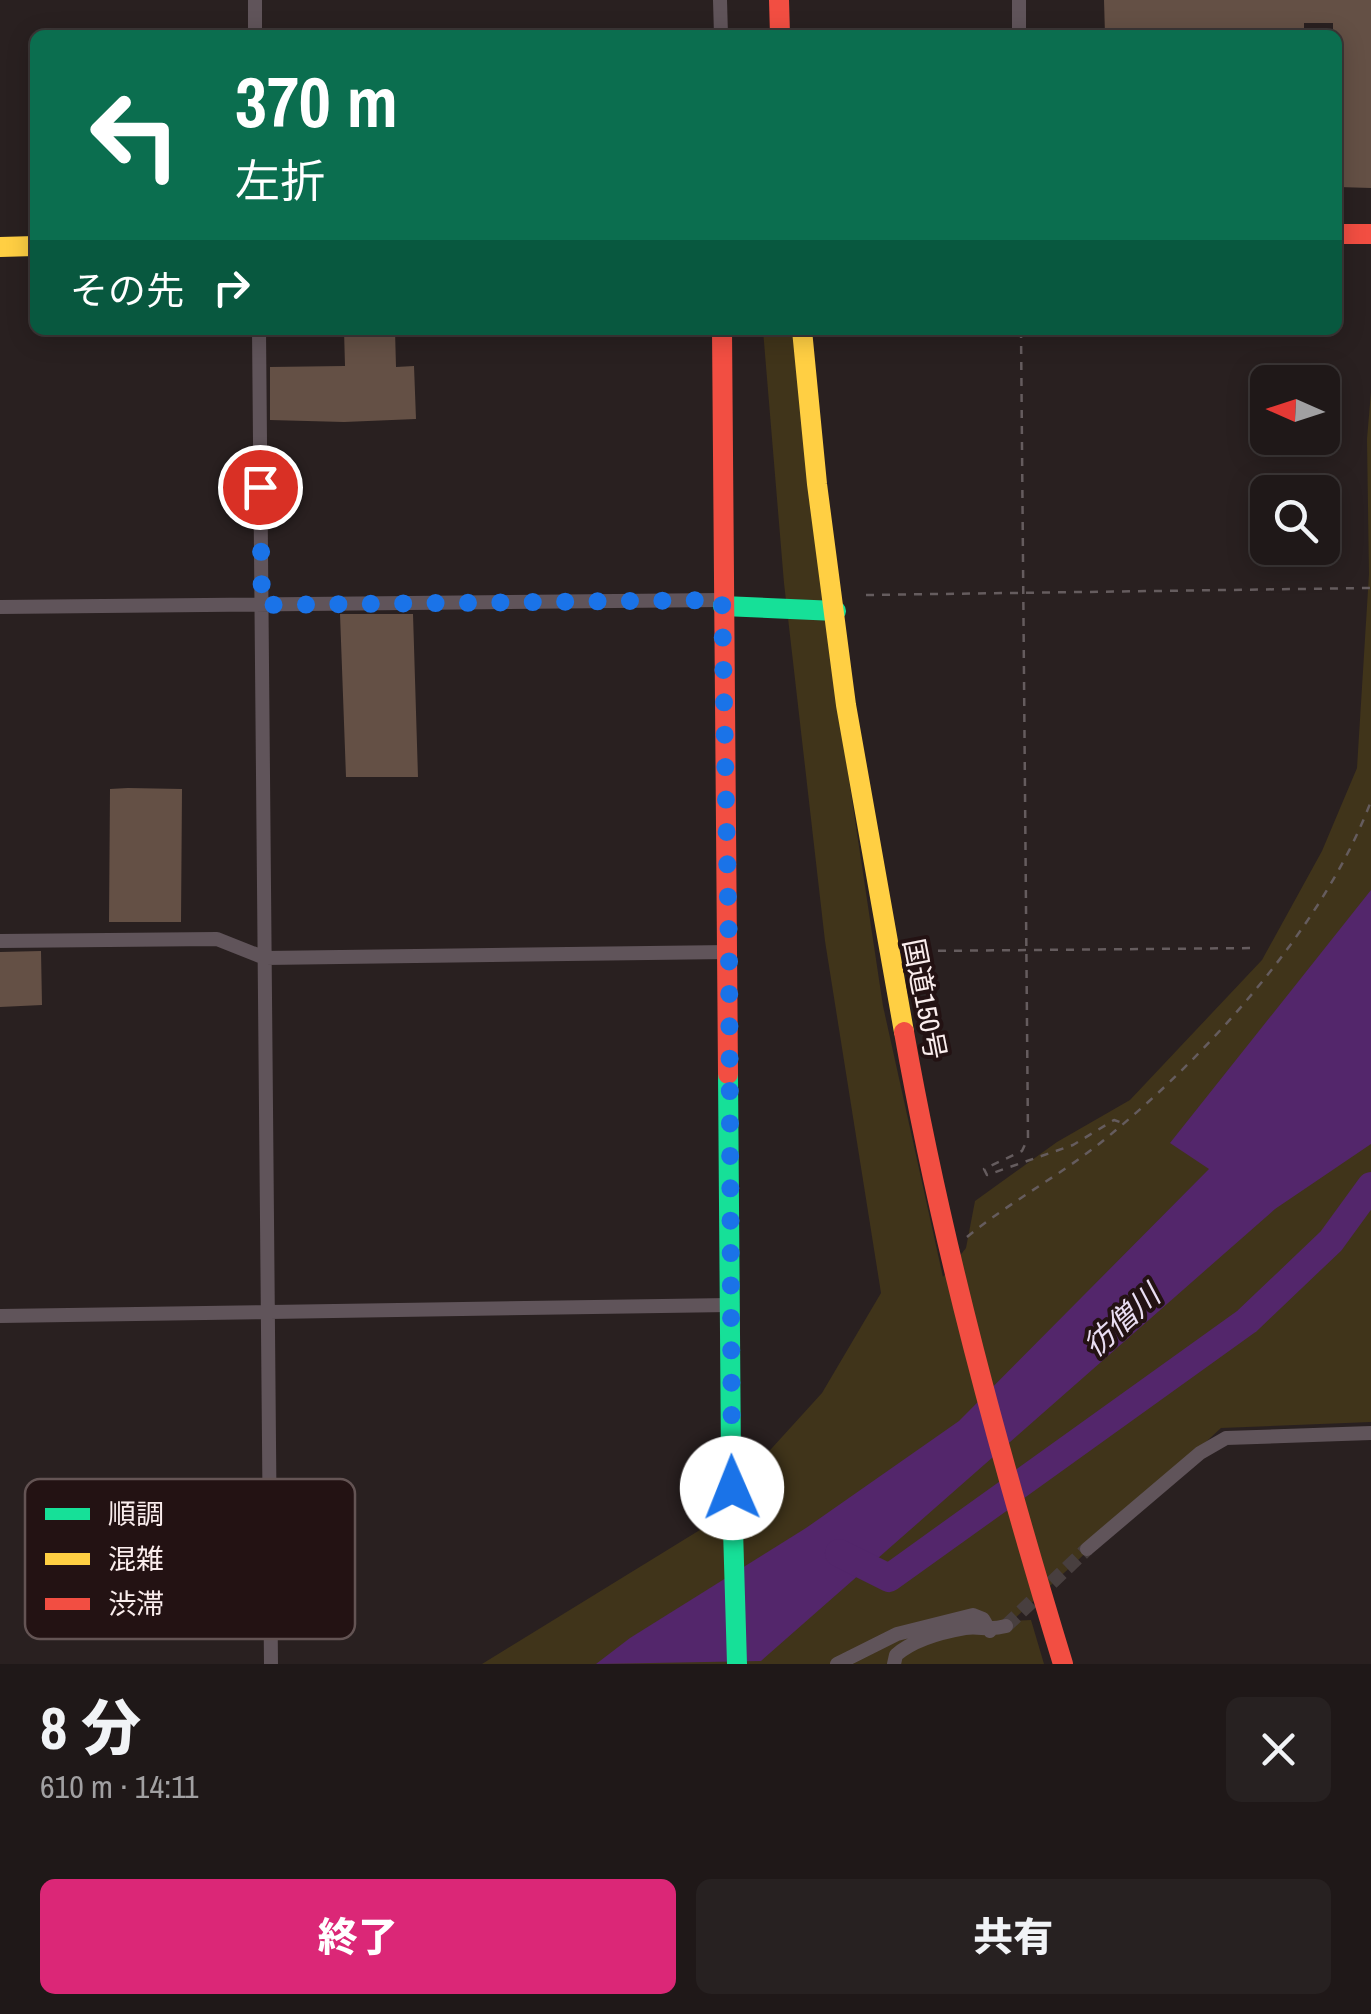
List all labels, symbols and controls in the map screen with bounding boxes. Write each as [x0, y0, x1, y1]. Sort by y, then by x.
text: 370 m [235, 55, 398, 149]
icon: left [70, 70, 200, 200]
text: 左折 [235, 150, 325, 211]
icon: right [204, 260, 259, 315]
text: その先 [70, 265, 184, 316]
north arrow [1250, 365, 1340, 455]
map controls [1250, 365, 1340, 565]
pin [218, 445, 303, 530]
icon: arrive [233, 460, 288, 515]
button: search [1250, 475, 1340, 565]
street label: 国道150号 [895, 935, 955, 1063]
water label: 彷僧川 [1075, 1273, 1170, 1365]
position arrow [680, 1436, 784, 1540]
legend [25, 1479, 355, 1639]
text: 順調 [108, 1495, 164, 1533]
text: 混雑 [108, 1540, 164, 1578]
text: 渋滞 [108, 1585, 164, 1623]
text: 8 分 [40, 1687, 141, 1768]
button: close [1226, 1697, 1331, 1802]
text: 610 m · 14:11 [40, 1765, 199, 1808]
button: 終了 [40, 1879, 676, 1994]
button: 共有 [696, 1879, 1331, 1994]

